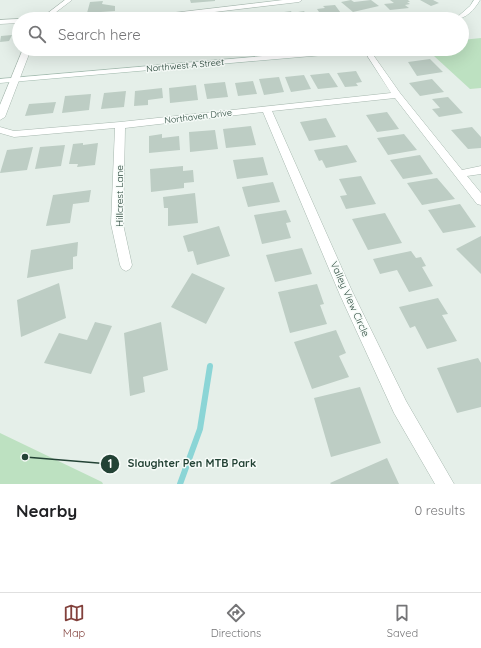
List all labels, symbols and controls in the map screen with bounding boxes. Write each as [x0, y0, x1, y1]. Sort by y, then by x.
search box [12, 12, 469, 56]
icon: search [26, 23, 48, 45]
text: Search here [58, 25, 141, 44]
street label: Northwest A Street [146, 56, 224, 74]
street label: Northaven Drive [164, 106, 232, 126]
street label: Hillcrest Lane [113, 165, 126, 227]
street label: Valley View Circle [328, 259, 373, 339]
callout: Slaughter Pen MTB Park [100, 452, 264, 475]
text: 1 [108, 456, 112, 471]
text: Slaughter Pen MTB Park [128, 456, 256, 470]
text: Nearby [16, 500, 77, 521]
text: 0 results [414, 502, 465, 518]
tab: Map [63, 602, 85, 640]
tab: Directions [211, 602, 261, 640]
tab: Saved [387, 602, 418, 640]

